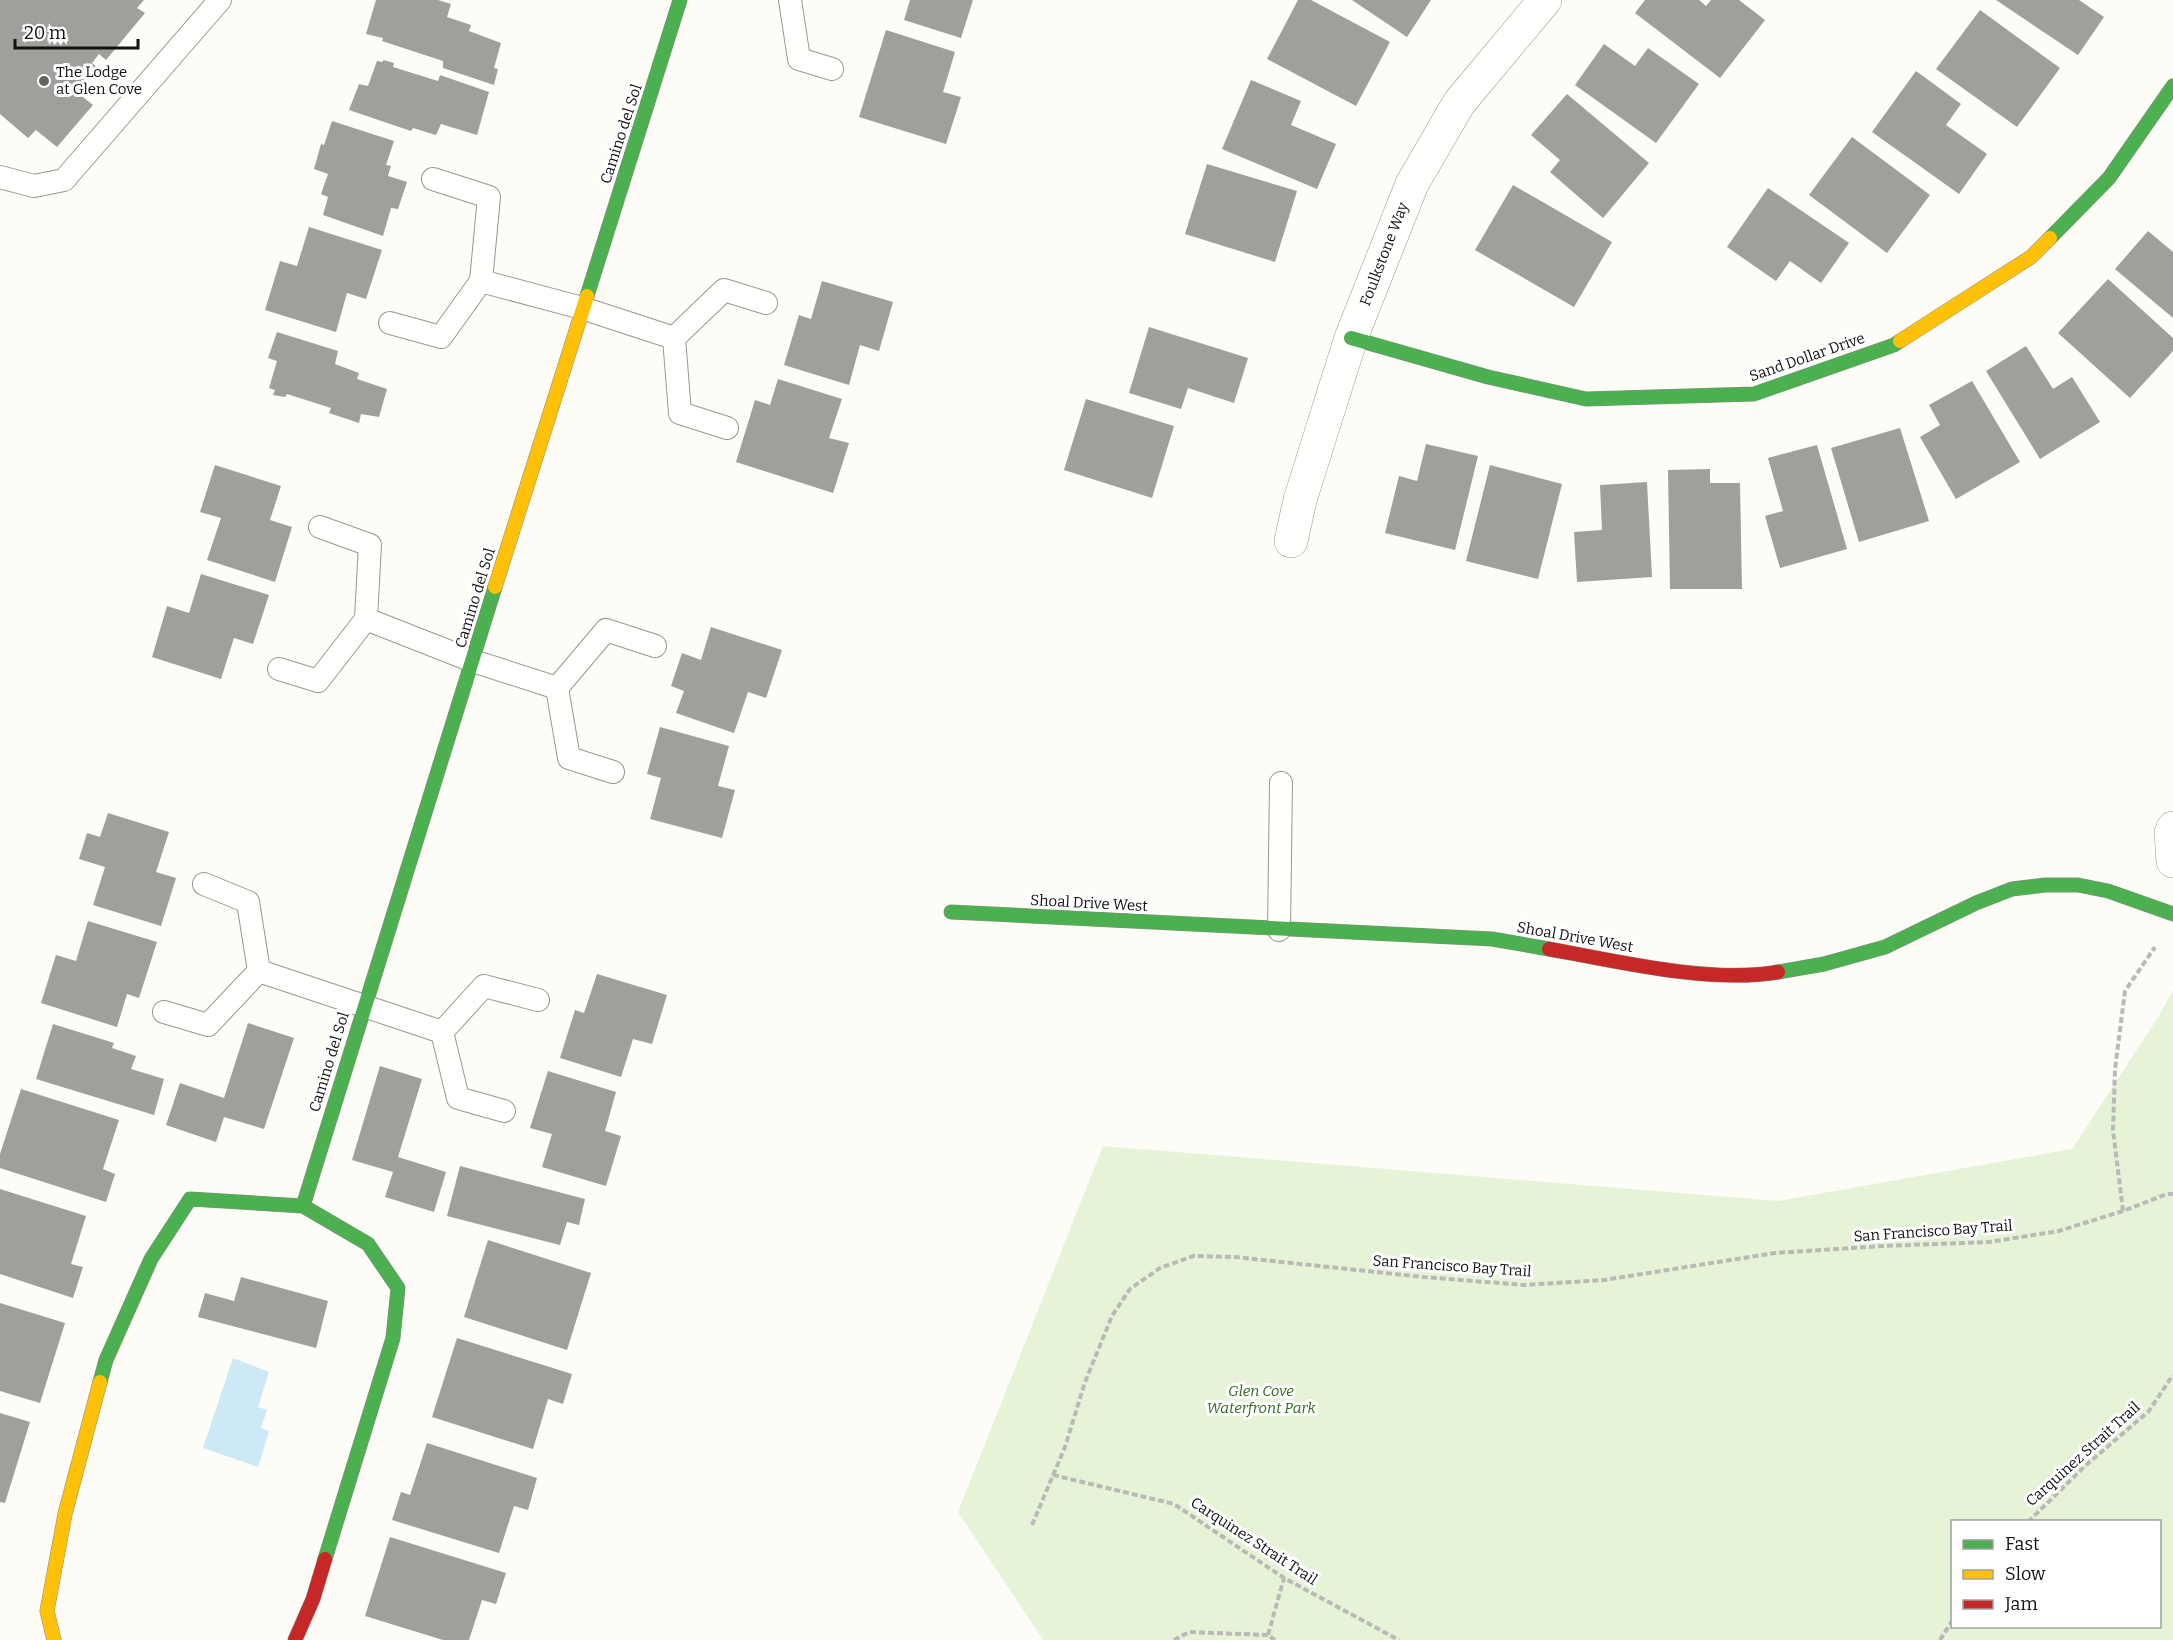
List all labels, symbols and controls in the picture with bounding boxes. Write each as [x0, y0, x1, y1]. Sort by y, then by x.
scale bar [15, 12, 138, 50]
text: 20 m [24, 22, 66, 44]
place label: The Lodge at Glen Cove [56, 63, 142, 98]
marker: The Lodge at Glen Cove [37, 74, 51, 88]
street label: Camino del Sol [596, 82, 646, 186]
street label: Foulkstone Way [1356, 200, 1412, 308]
street label: Sand Dollar Drive [1747, 329, 1867, 385]
street label: Camino del Sol [451, 546, 499, 650]
street label: Shoal Drive West [1030, 891, 1149, 915]
street label: Shoal Drive West [1516, 918, 1635, 956]
street label: Camino del Sol [305, 1010, 353, 1114]
street label: San Francisco Bay Trail [1853, 1216, 2013, 1246]
street label: San Francisco Bay Trail [1372, 1251, 1532, 1281]
park label: Glen Cove Waterfront Park [1206, 1382, 1316, 1417]
street label: Carquinez Strait Trail [2022, 1398, 2144, 1510]
street label: Carquinez Strait Trail [1187, 1493, 1321, 1589]
legend [1951, 1520, 2161, 1628]
text: Fast [2005, 1533, 2040, 1555]
text: Slow [2005, 1563, 2046, 1585]
text: Jam [2004, 1593, 2038, 1615]

